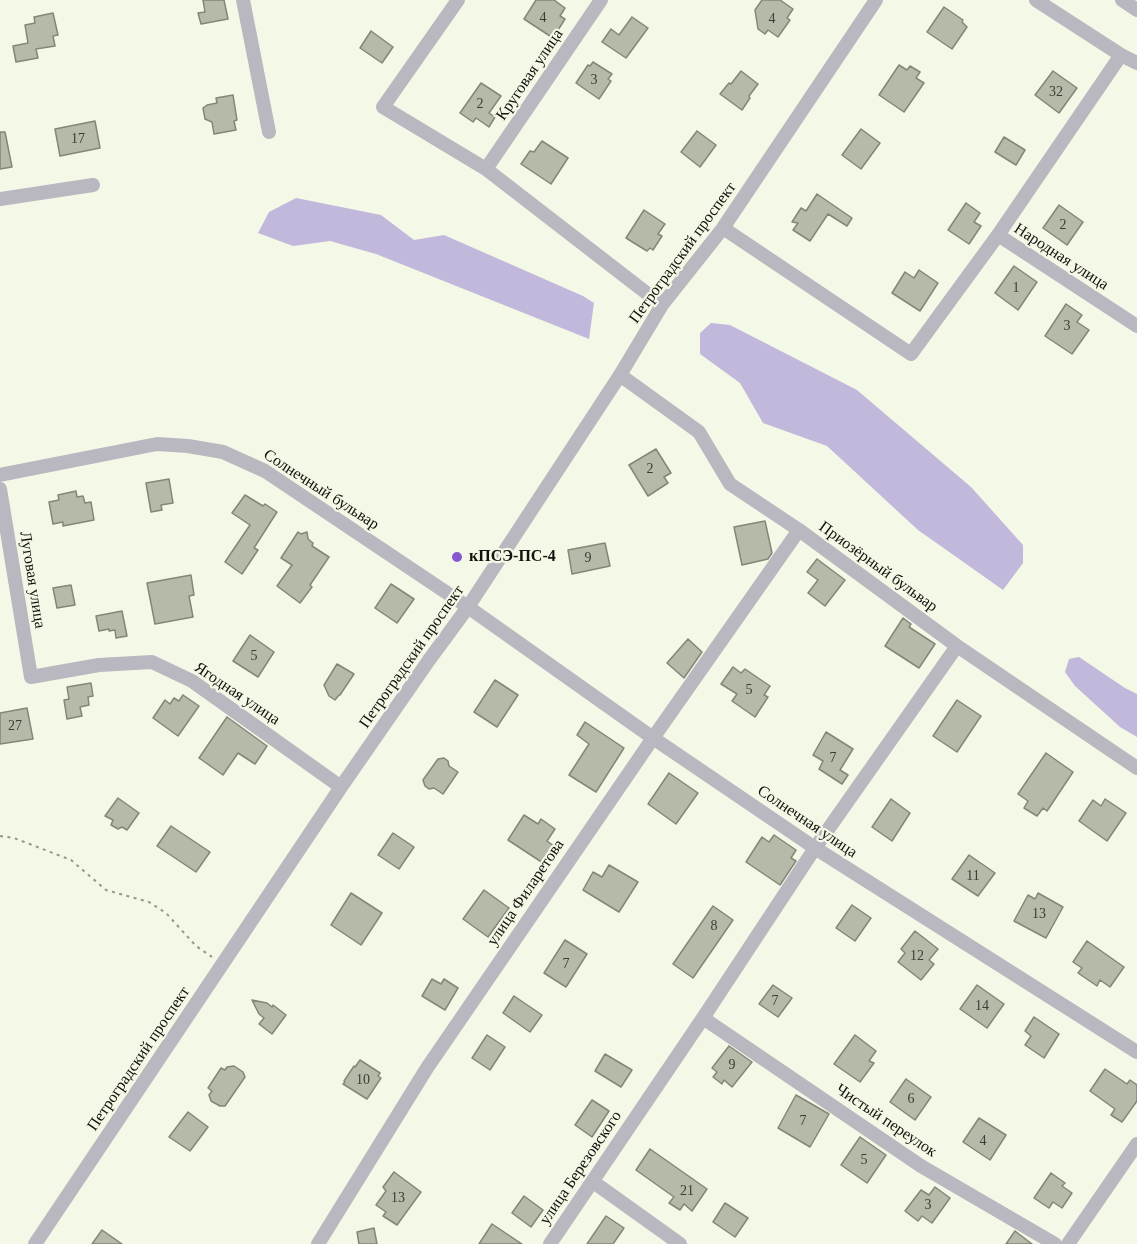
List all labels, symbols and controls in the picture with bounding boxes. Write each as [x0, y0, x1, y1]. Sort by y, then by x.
house number: 4 [540, 10, 546, 26]
house number: 4 [768, 11, 776, 27]
street label: Круговая улица [492, 26, 568, 124]
house number: 3 [590, 72, 598, 88]
house number: 32 [1049, 84, 1063, 100]
house number: 2 [476, 96, 484, 112]
house number: 17 [71, 131, 85, 147]
street label: Петроградский проспект [625, 179, 741, 327]
house number: 2 [1060, 217, 1066, 233]
street label: Народная улица [1010, 219, 1112, 295]
house number: 1 [1012, 280, 1020, 296]
house number: 3 [1064, 318, 1070, 334]
street label: Солнечный бульвар [260, 445, 382, 535]
house number: 2 [646, 461, 654, 477]
street label: Приозёрный бульвар [815, 518, 941, 616]
street label: Луговая улица [15, 530, 49, 630]
place label: кПСЭ-ПС-4 [469, 547, 556, 567]
marker: кПСЭ-ПС-4 [450, 550, 464, 564]
house number: 9 [584, 550, 592, 566]
street label: Петроградский проспект [355, 582, 469, 732]
house number: 5 [250, 648, 258, 664]
street label: Ягодная улица [191, 658, 283, 730]
house number: 5 [746, 682, 752, 698]
house number: 27 [8, 718, 22, 734]
house number: 7 [830, 750, 837, 766]
street label: Солнечная улица [753, 782, 861, 862]
street label: улица Филаретова [483, 836, 569, 950]
house number: 11 [966, 868, 980, 884]
house number: 13 [1032, 906, 1046, 922]
house number: 8 [710, 918, 718, 934]
house number: 12 [910, 948, 924, 964]
house number: 7 [562, 956, 570, 972]
street label: Петроградский проспект [84, 983, 194, 1135]
house number: 7 [771, 993, 778, 1009]
house number: 14 [975, 998, 989, 1014]
house number: 9 [728, 1057, 736, 1073]
house number: 10 [356, 1072, 370, 1088]
street label: Чистый переулок [832, 1080, 940, 1162]
house number: 6 [908, 1091, 915, 1107]
street label: улица Березовского [536, 1107, 626, 1229]
house number: 7 [800, 1113, 807, 1129]
house number: 4 [980, 1133, 987, 1149]
house number: 5 [860, 1152, 868, 1168]
house number: 21 [680, 1183, 694, 1199]
house number: 13 [391, 1190, 405, 1206]
house number: 3 [924, 1197, 932, 1213]

